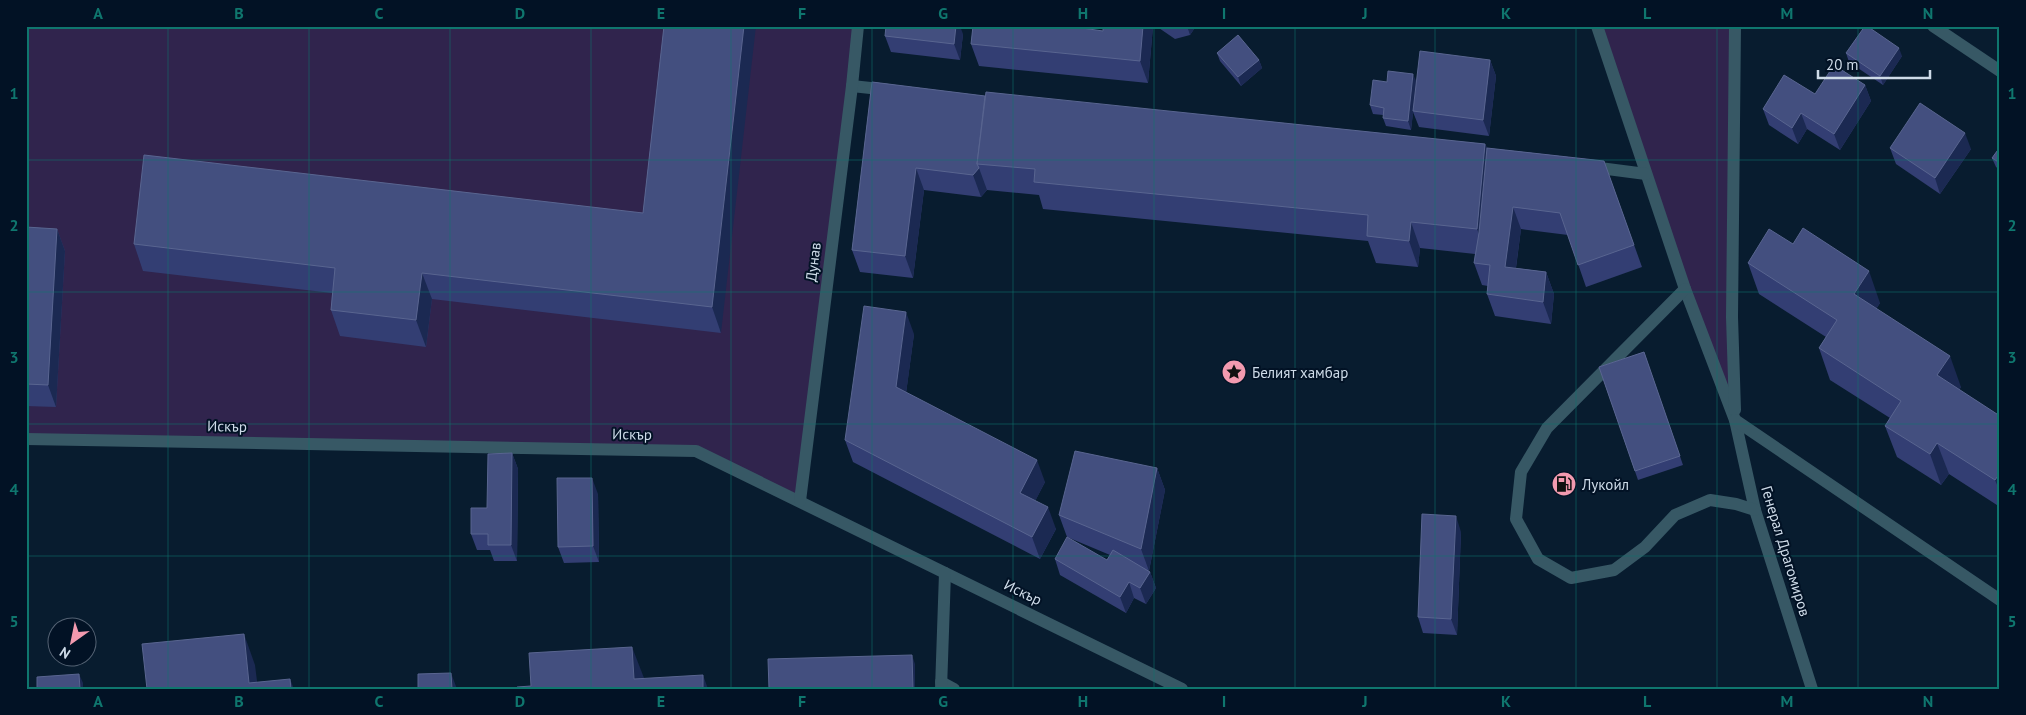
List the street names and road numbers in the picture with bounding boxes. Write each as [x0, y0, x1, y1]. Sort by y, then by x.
street label: Дунав [801, 241, 825, 283]
street label: Искър [207, 416, 247, 436]
street label: Искър [612, 424, 652, 444]
street label: Генерал Драгомиров [1757, 483, 1815, 619]
street label: Искър [1001, 575, 1045, 609]

